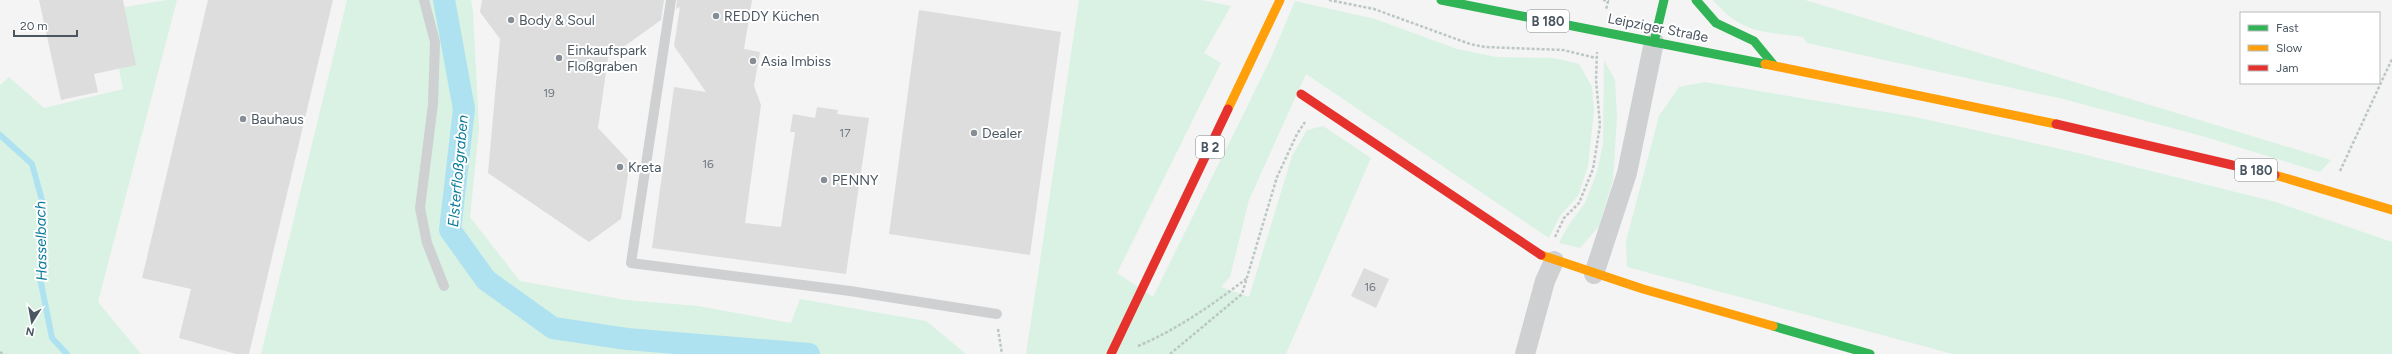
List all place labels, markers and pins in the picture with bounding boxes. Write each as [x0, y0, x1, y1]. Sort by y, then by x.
place label: REDDY Küchen [724, 8, 819, 25]
marker: REDDY Küchen [711, 11, 721, 21]
place label: Body & Soul [519, 12, 595, 29]
marker: Body & Soul [506, 15, 516, 25]
place label: Einkaufspark Floßgraben [567, 42, 647, 75]
marker: Einkaufspark Floßgraben [554, 53, 564, 63]
place label: Asia Imbiss [761, 53, 831, 70]
marker: Asia Imbiss [748, 56, 758, 66]
place label: Bauhaus [251, 111, 304, 128]
marker: Bauhaus [238, 114, 248, 124]
place label: Dealer [982, 125, 1022, 142]
marker: Dealer [969, 128, 979, 138]
place label: Kreta [628, 159, 661, 176]
marker: Kreta [615, 162, 625, 172]
place label: PENNY [832, 172, 879, 189]
marker: PENNY [819, 175, 829, 185]

